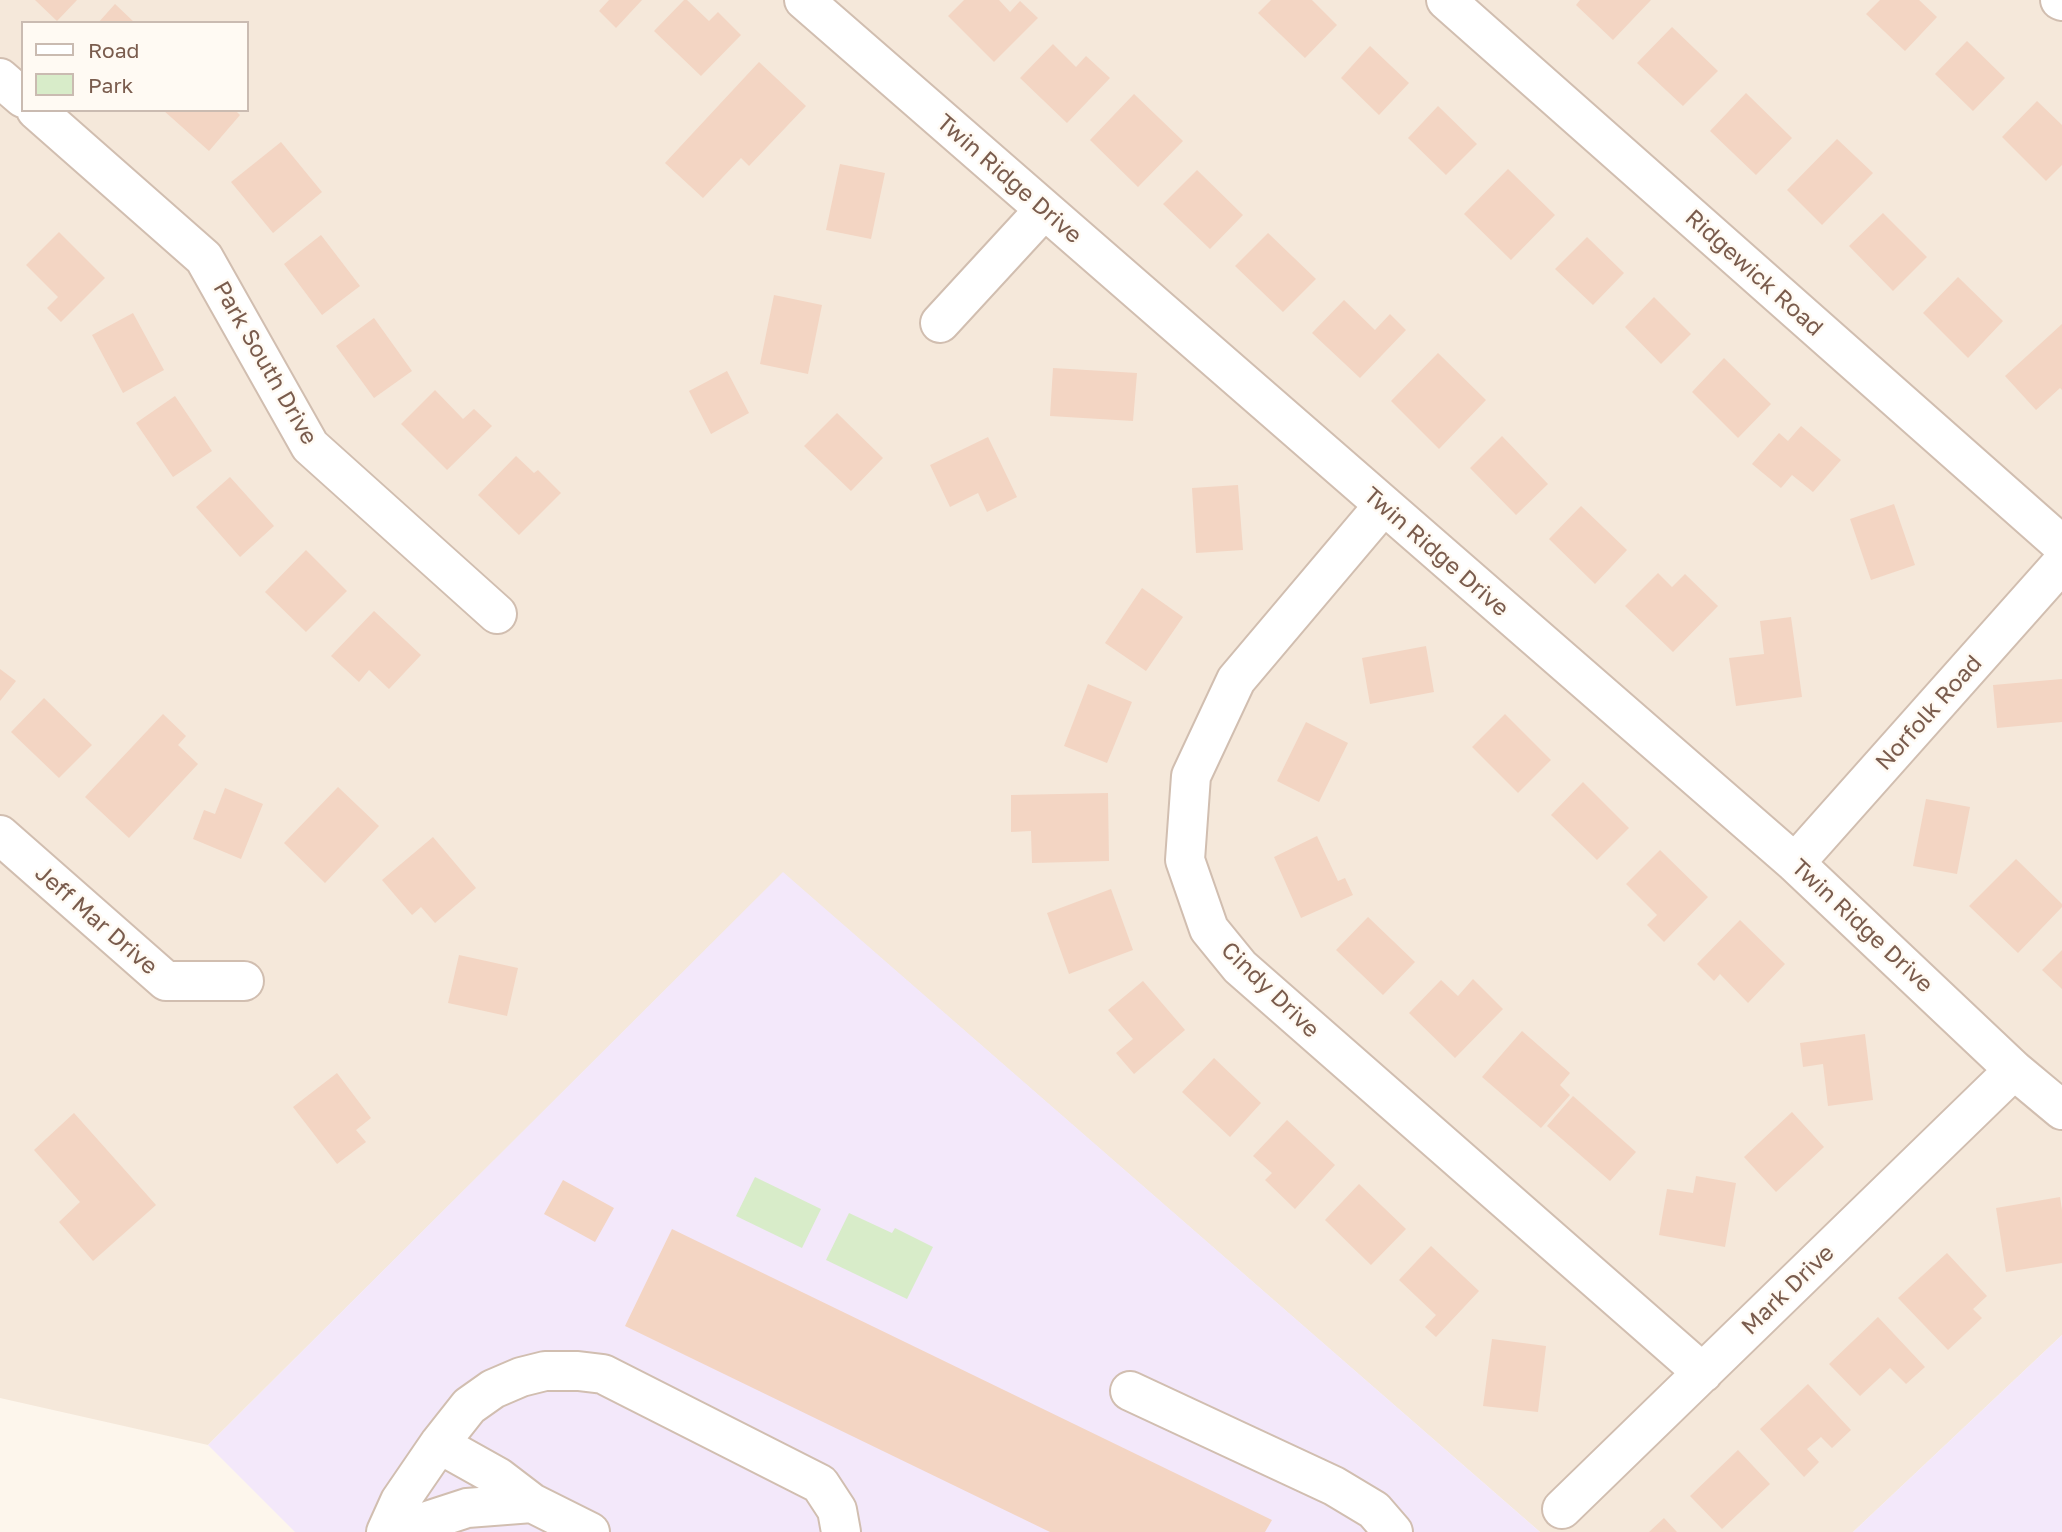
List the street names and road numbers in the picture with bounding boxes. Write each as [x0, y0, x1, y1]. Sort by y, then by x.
street label: Twin Ridge Drive [931, 109, 1087, 249]
street label: Ridgewick Road [1680, 204, 1828, 342]
street label: Park South Drive [207, 276, 323, 450]
street label: Twin Ridge Drive [1358, 482, 1514, 622]
street label: Norfolk Road [1870, 650, 1988, 776]
street label: Twin Ridge Drive [1786, 853, 1938, 999]
street label: Jeff Mar Drive [29, 859, 163, 981]
street label: Cindy Drive [1215, 936, 1325, 1044]
street label: Mark Drive [1736, 1239, 1840, 1341]

